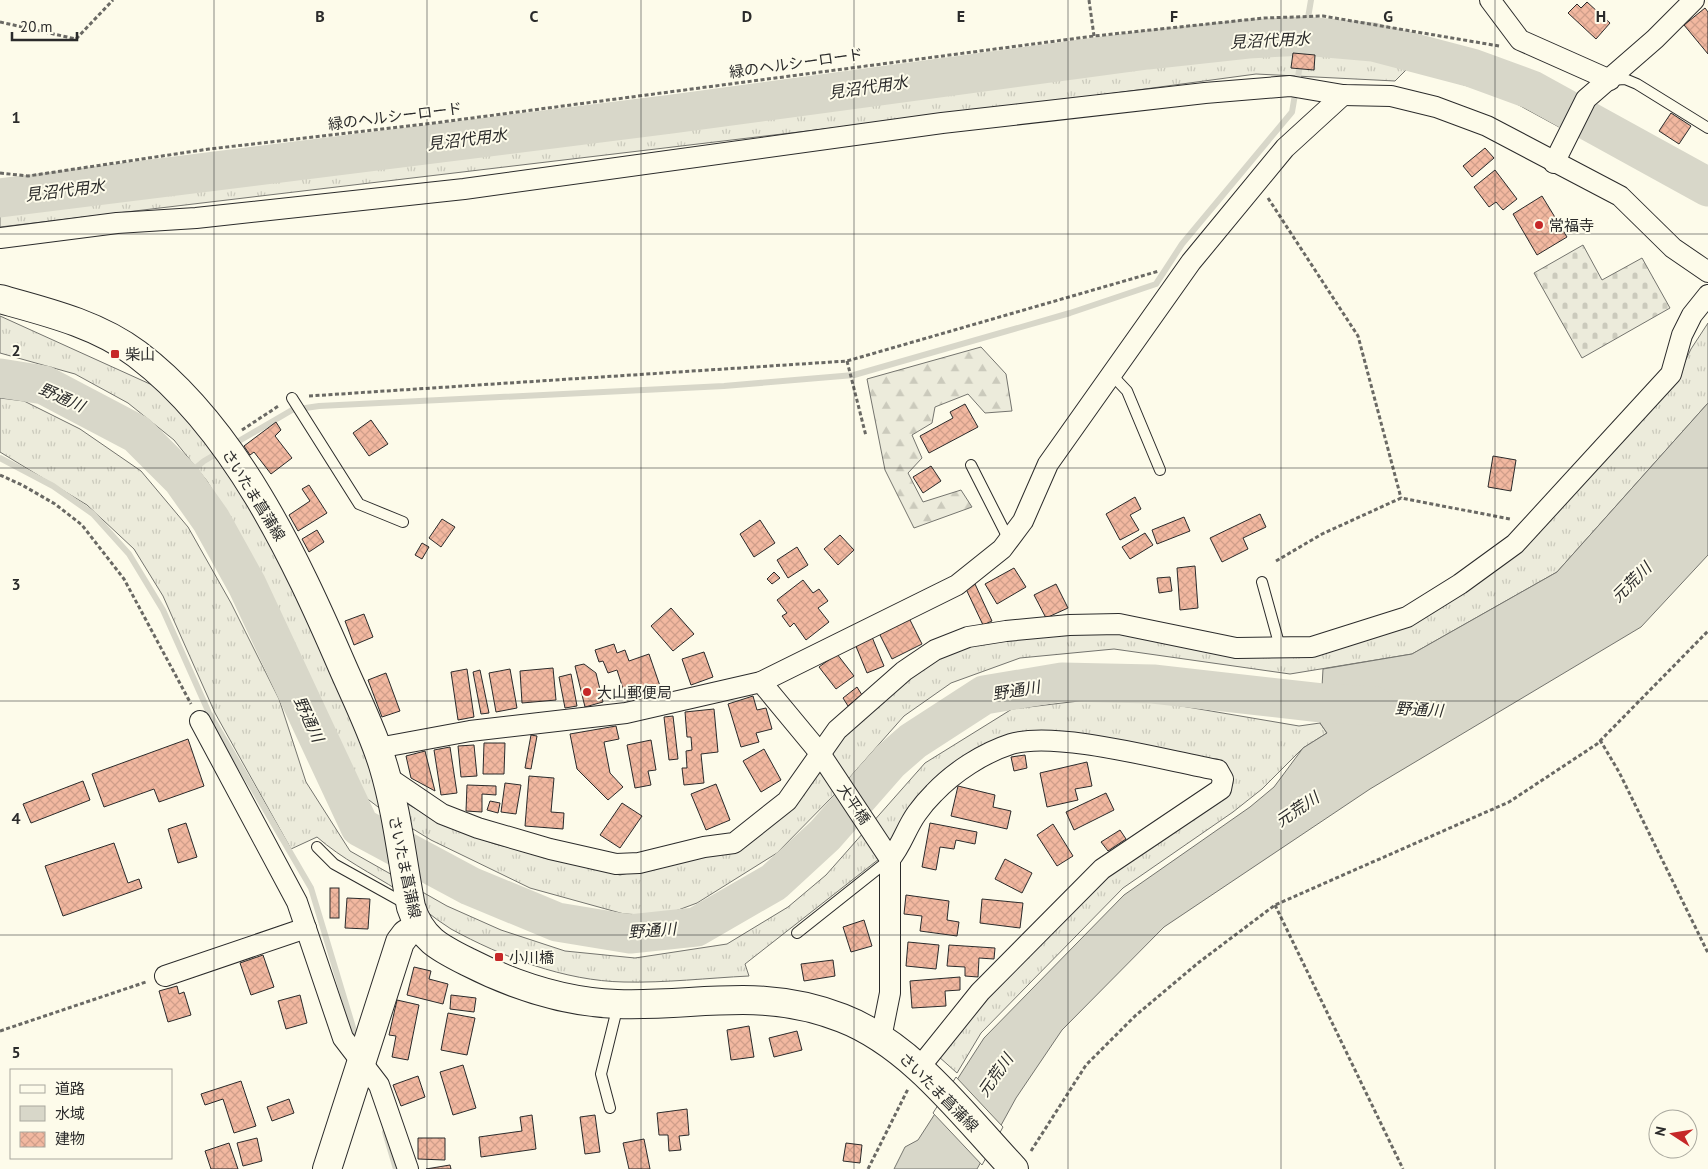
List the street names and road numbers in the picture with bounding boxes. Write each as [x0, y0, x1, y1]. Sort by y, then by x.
street label: 緑のヘルシーロード [728, 44, 864, 82]
street label: 緑のヘルシーロード [327, 98, 463, 134]
street label: さいたま菖蒲線 [218, 446, 290, 544]
street label: 大平橋 [834, 780, 874, 828]
street label: さいたま菖蒲線 [385, 814, 425, 920]
street label: さいたま菖蒲線 [895, 1048, 983, 1136]

